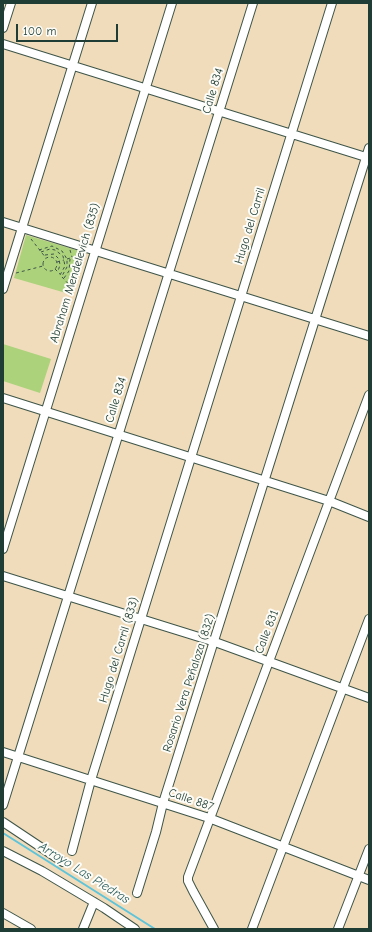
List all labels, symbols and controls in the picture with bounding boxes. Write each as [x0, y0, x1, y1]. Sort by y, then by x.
scale bar [18, 16, 120, 42]
text: 100 m [23, 24, 56, 38]
street label: Calle 834 [199, 66, 227, 116]
street label: Hugo del Carril [232, 186, 268, 266]
street label: Abraham Mendelevich (835) [47, 201, 103, 345]
street label: Calle 834 [102, 375, 130, 425]
street label: Hugo del Carril (833) [96, 595, 142, 705]
street label: Calle 831 [252, 608, 282, 656]
street label: Rosario Vera Peñaloza (832) [160, 612, 218, 754]
street label: Calle 887 [166, 786, 216, 814]
water label: Arroyo Las Piedras [35, 839, 133, 907]

